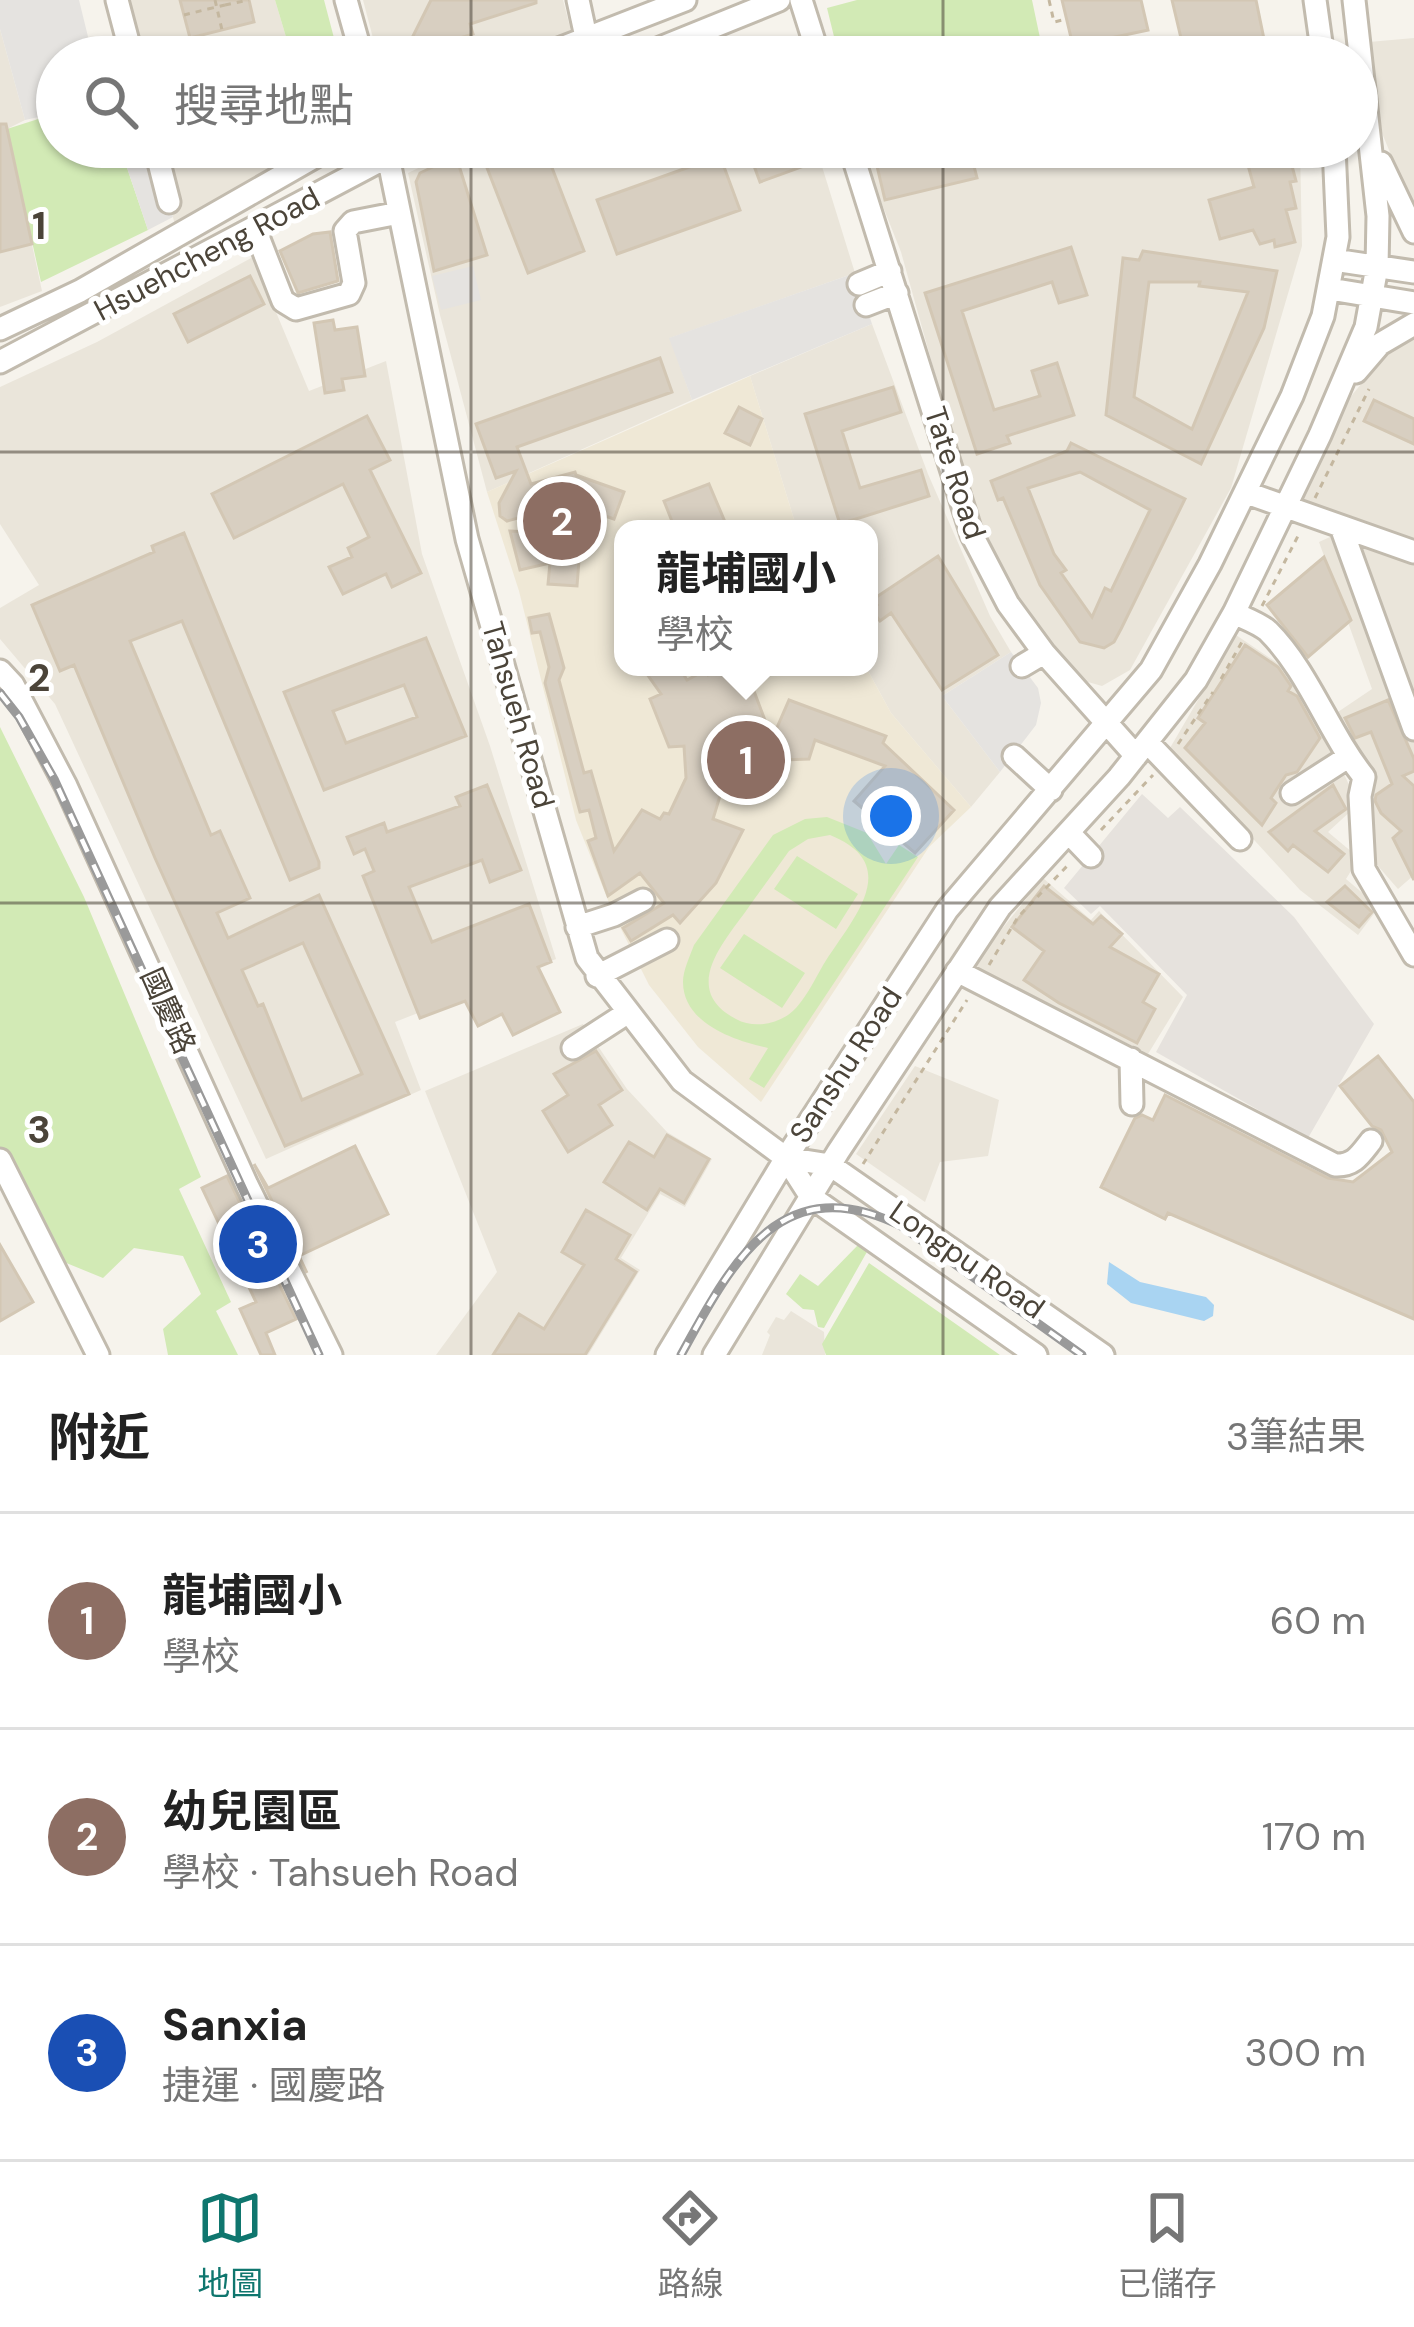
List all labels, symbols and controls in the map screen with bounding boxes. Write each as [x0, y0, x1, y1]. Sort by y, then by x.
search box [36, 36, 1378, 168]
icon: search [78, 69, 144, 135]
text: 搜尋地點 [174, 76, 354, 135]
street label: Hsuehcheng Road [87, 178, 326, 330]
text: 1 [32, 200, 46, 251]
street label: Tate Road [916, 402, 995, 544]
pin: 2 [523, 476, 601, 566]
popup [614, 520, 878, 676]
text: 龍埔國小 [656, 544, 836, 603]
text: 學校 [656, 609, 734, 660]
street label: Tahsueh Road [473, 617, 564, 813]
text: 2 [28, 652, 50, 703]
pin: 1 [707, 715, 785, 805]
your location [861, 786, 921, 846]
street label: 國慶路 [132, 962, 205, 1060]
street label: Sanshu Road [781, 979, 910, 1150]
text: 3 [27, 1104, 51, 1155]
street label: Longpu Road [882, 1192, 1052, 1327]
pin: 3 [219, 1199, 297, 1289]
text: 附近 [48, 1404, 150, 1471]
text: 3筆結果 [1226, 1411, 1366, 1462]
text: 龍埔國小 [162, 1566, 342, 1625]
text: 1 [80, 1595, 94, 1646]
text: 60 m [1270, 1595, 1366, 1646]
text: 學校 [162, 1631, 240, 1682]
text: 幼兒園區 [162, 1782, 342, 1841]
text: 2 [76, 1811, 98, 1862]
text: 170 m [1262, 1811, 1366, 1862]
text: 學校 · Tahsueh Road [162, 1847, 519, 1898]
text: Sanxia [162, 1995, 308, 2054]
text: 3 [75, 2027, 99, 2078]
text: 300 m [1244, 2027, 1366, 2078]
text: 捷運 · 國慶路 [162, 2060, 385, 2111]
tab: 地圖 [197, 2185, 263, 2305]
tab: 路線 [657, 2185, 723, 2305]
tab: 已儲存 [1118, 2185, 1217, 2305]

